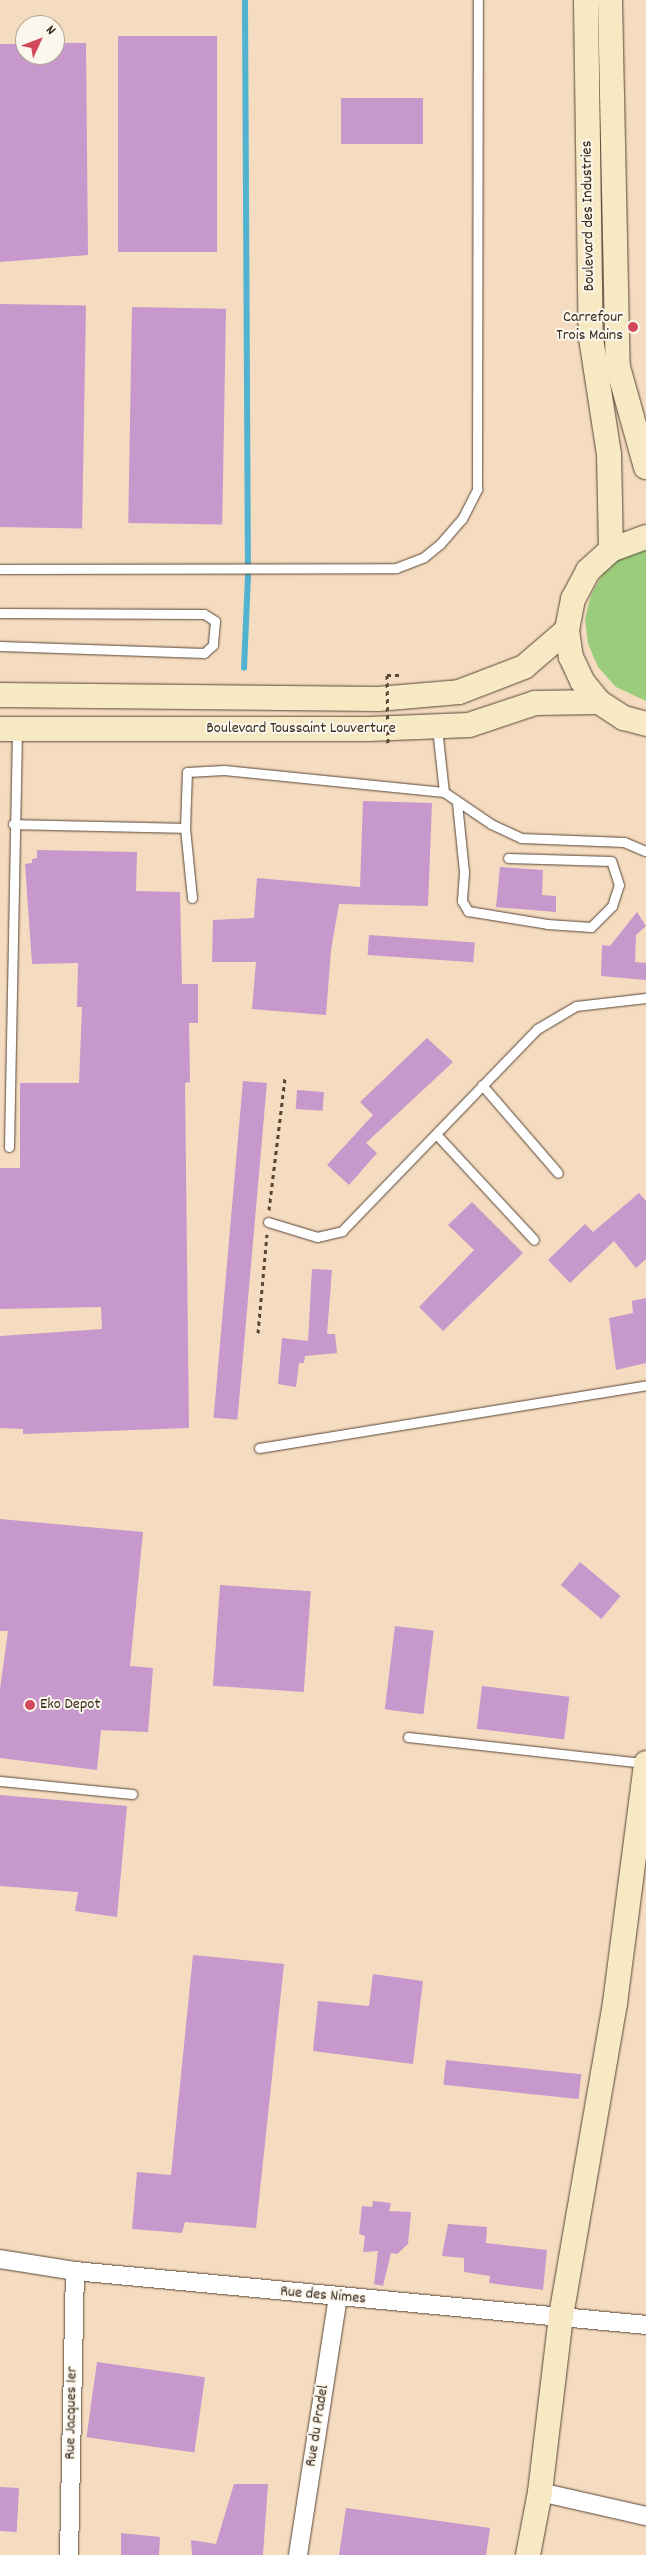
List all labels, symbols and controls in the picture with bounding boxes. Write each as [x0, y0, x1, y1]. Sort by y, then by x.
north arrow [15, 15, 65, 65]
text: N [41, 21, 60, 40]
street label: Boulevard des Industries [578, 140, 600, 292]
place label: Carrefour Trois Mains [556, 308, 623, 346]
marker: Carrefour Trois Mains [627, 321, 639, 333]
street label: Boulevard Toussaint Louverture [206, 719, 396, 739]
place label: Eko Depot [40, 1695, 100, 1715]
marker: Eko Depot [24, 1699, 36, 1711]
street label: Rue des Nimes [279, 2283, 367, 2309]
street label: Rue Jacques 1er [62, 2366, 82, 2460]
street label: Rue du Pradel [302, 2384, 334, 2468]

